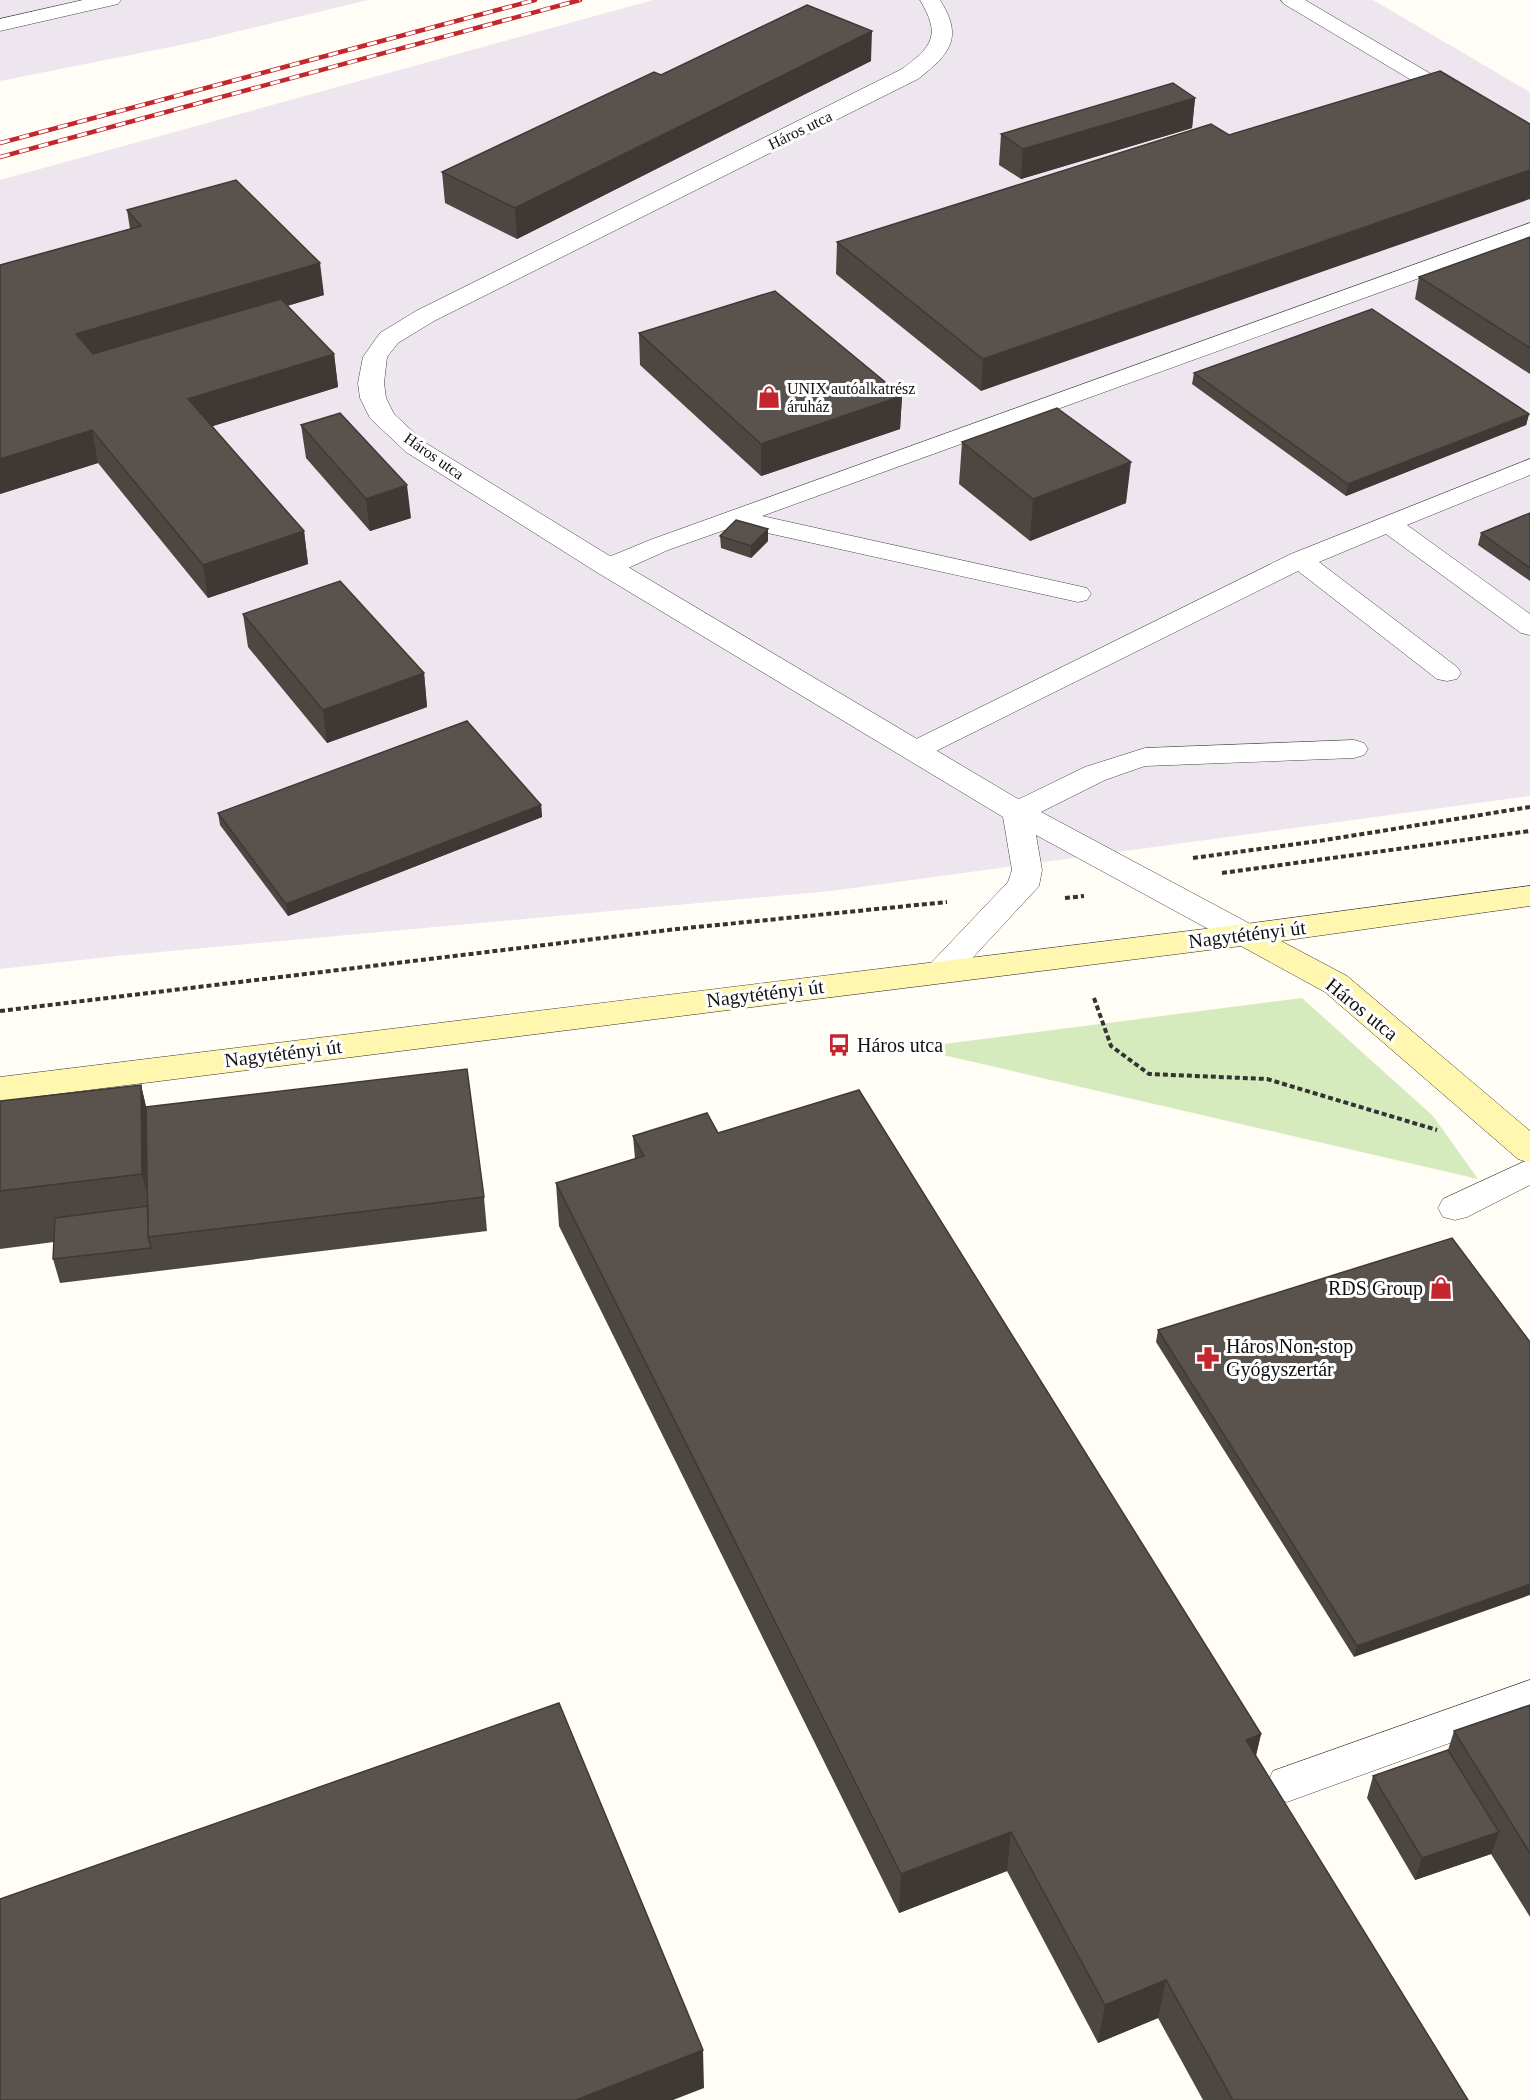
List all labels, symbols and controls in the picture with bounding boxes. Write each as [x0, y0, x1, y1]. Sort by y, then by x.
street label: Háros utca [765, 107, 835, 153]
place label: UNIX autóalkatrész áruház [787, 380, 915, 415]
shop icon: UNIX autóalkatrész áruház [756, 384, 782, 410]
street label: Háros utca [401, 429, 467, 483]
street label: Nagytétényi út [1187, 916, 1308, 953]
street label: Háros utca [1322, 973, 1402, 1045]
street label: Nagytétényi út [705, 975, 826, 1012]
bus stop icon: Háros utca [826, 1032, 852, 1058]
place label: Háros utca [857, 1034, 943, 1056]
street label: Nagytétényi út [223, 1035, 344, 1072]
shop icon: RDS Group [1428, 1275, 1454, 1301]
place label: RDS Group [1328, 1277, 1423, 1300]
place label: Háros Non-stop Gyógyszertár [1226, 1335, 1353, 1381]
pharmacy icon: Háros Non-stop Gyógyszertár [1195, 1345, 1221, 1371]

